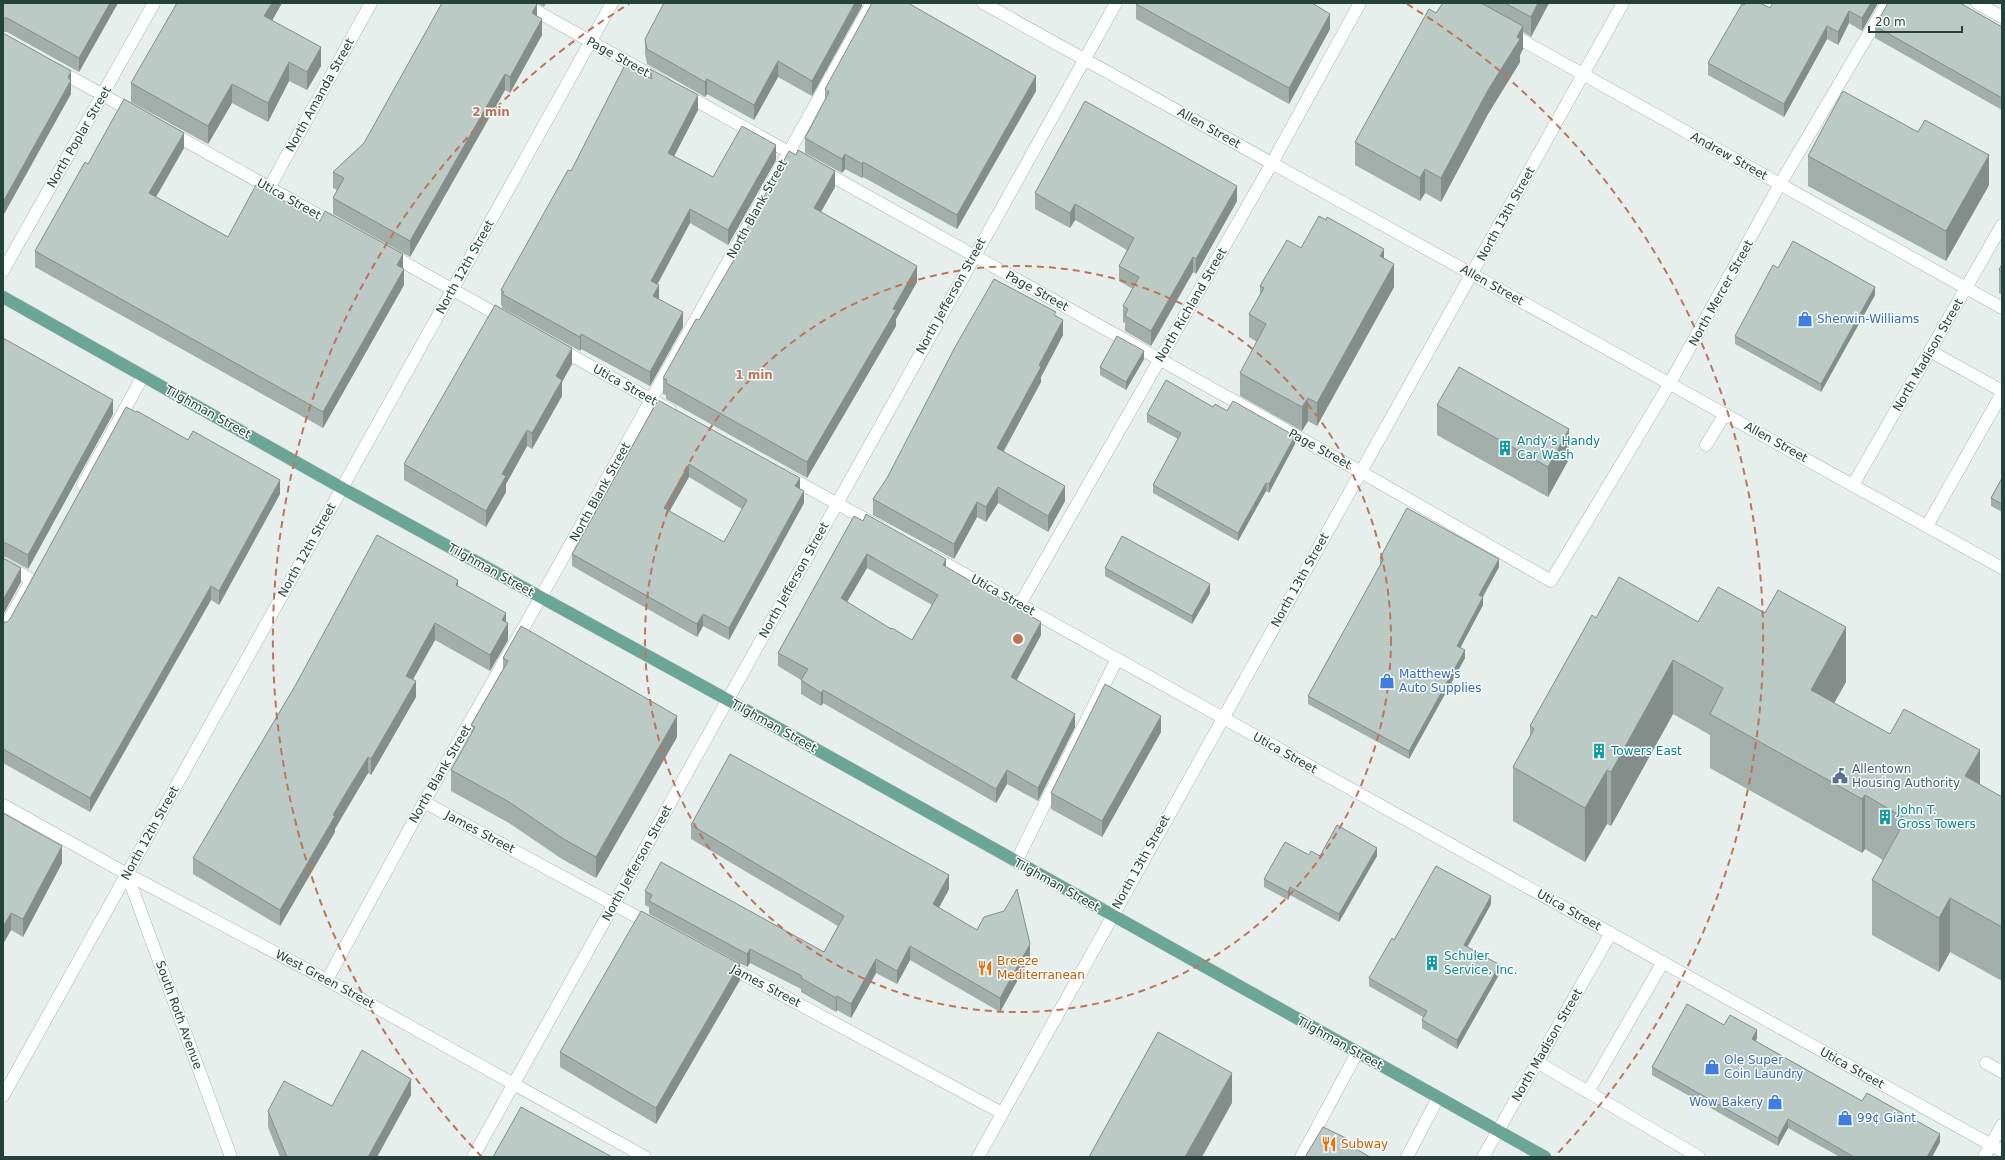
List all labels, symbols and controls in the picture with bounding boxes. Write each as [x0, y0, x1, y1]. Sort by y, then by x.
scale bar [1869, 8, 1962, 34]
text: 20 m [1875, 15, 1906, 29]
street label: Page Street [584, 34, 652, 80]
street label: North Amanda Street [283, 36, 357, 154]
street label: North Poplar Street [44, 83, 114, 190]
text: 2 min [472, 105, 510, 119]
street label: Allen Street [1175, 105, 1243, 151]
street label: Andrew Street [1688, 129, 1770, 183]
street label: North Blank Street [724, 157, 790, 261]
street label: North 13th Street [1474, 164, 1538, 263]
street label: Utica Street [255, 176, 324, 222]
street label: North 12th Street [433, 217, 497, 316]
street label: North Jefferson Street [913, 235, 989, 356]
street label: North Mercer Street [1686, 237, 1756, 348]
street label: North Richland Street [1153, 245, 1230, 365]
street label: Allen Street [1458, 262, 1526, 308]
street label: Page Street [1003, 268, 1071, 314]
street label: North Madison Street [1890, 296, 1966, 414]
shop icon: Sherwin-Williams [1796, 310, 1814, 328]
place label: Sherwin-Williams [1817, 312, 1919, 326]
street label: Utica Street [591, 362, 660, 408]
text: 1 min [735, 368, 773, 382]
street label: Tilghman Street [162, 382, 254, 441]
street label: Allen Street [1742, 419, 1810, 465]
street label: Page Street [1286, 426, 1354, 472]
place label: Andy’s Handy Car Wash [1517, 434, 1600, 462]
building icon: Andy’s Handy Car Wash [1496, 439, 1514, 457]
street label: North Blank Street [567, 440, 633, 544]
street label: North 12th Street [275, 500, 339, 599]
street label: North Jefferson Street [756, 519, 832, 640]
street label: North 13th Street [1268, 530, 1332, 629]
street label: Tilghman Street [445, 540, 537, 599]
street label: Utica Street [969, 572, 1038, 618]
centre of rings [1011, 632, 1025, 646]
place label: Matthew's Auto Supplies [1399, 667, 1481, 695]
shop icon: Matthew's Auto Supplies [1378, 672, 1396, 690]
street label: Tilghman Street [728, 696, 820, 755]
street label: North Blank Street [406, 722, 474, 826]
street label: Utica Street [1251, 730, 1320, 776]
building icon: Towers East [1590, 742, 1608, 760]
place label: Towers East [1610, 744, 1682, 758]
place label: Allentown Housing Authority [1852, 762, 1960, 790]
public building icon: Allentown Housing Authority [1831, 767, 1849, 785]
street label: North 12th Street [118, 783, 182, 882]
street label: North Jefferson Street [599, 802, 675, 923]
place label: John T. Gross Towers [1896, 803, 1976, 831]
street label: James Street [442, 807, 517, 856]
building icon: John T. Gross Towers [1876, 808, 1894, 826]
street label: North 13th Street [1109, 812, 1173, 911]
street label: Tilghman Street [1011, 855, 1103, 914]
street label: Utica Street [1535, 887, 1604, 933]
street label: West Green Street [273, 947, 377, 1011]
place label: Schuler Service, Inc. [1444, 949, 1518, 977]
place label: Breeze Mediterranean [997, 954, 1085, 982]
building icon: Schuler Service, Inc. [1423, 954, 1441, 972]
street label: South Roth Avenue [153, 959, 205, 1071]
restaurant icon: Breeze Mediterranean [976, 959, 994, 977]
street label: James Street [728, 961, 803, 1010]
street label: North Madison Street [1509, 986, 1585, 1104]
street label: Tilghman Street [1294, 1013, 1386, 1072]
street label: Utica Street [1818, 1045, 1887, 1091]
place label: Ole Super Coin Laundry [1724, 1053, 1803, 1081]
shop icon: Ole Super Coin Laundry [1703, 1058, 1721, 1076]
shop icon: Wow Bakery [1766, 1093, 1784, 1111]
place label: Wow Bakery [1689, 1095, 1763, 1109]
shop icon: 99¢ Giant [1836, 1109, 1854, 1127]
place label: 99¢ Giant [1857, 1111, 1916, 1125]
restaurant icon: Subway [1320, 1135, 1338, 1153]
place label: Subway [1341, 1137, 1388, 1151]

